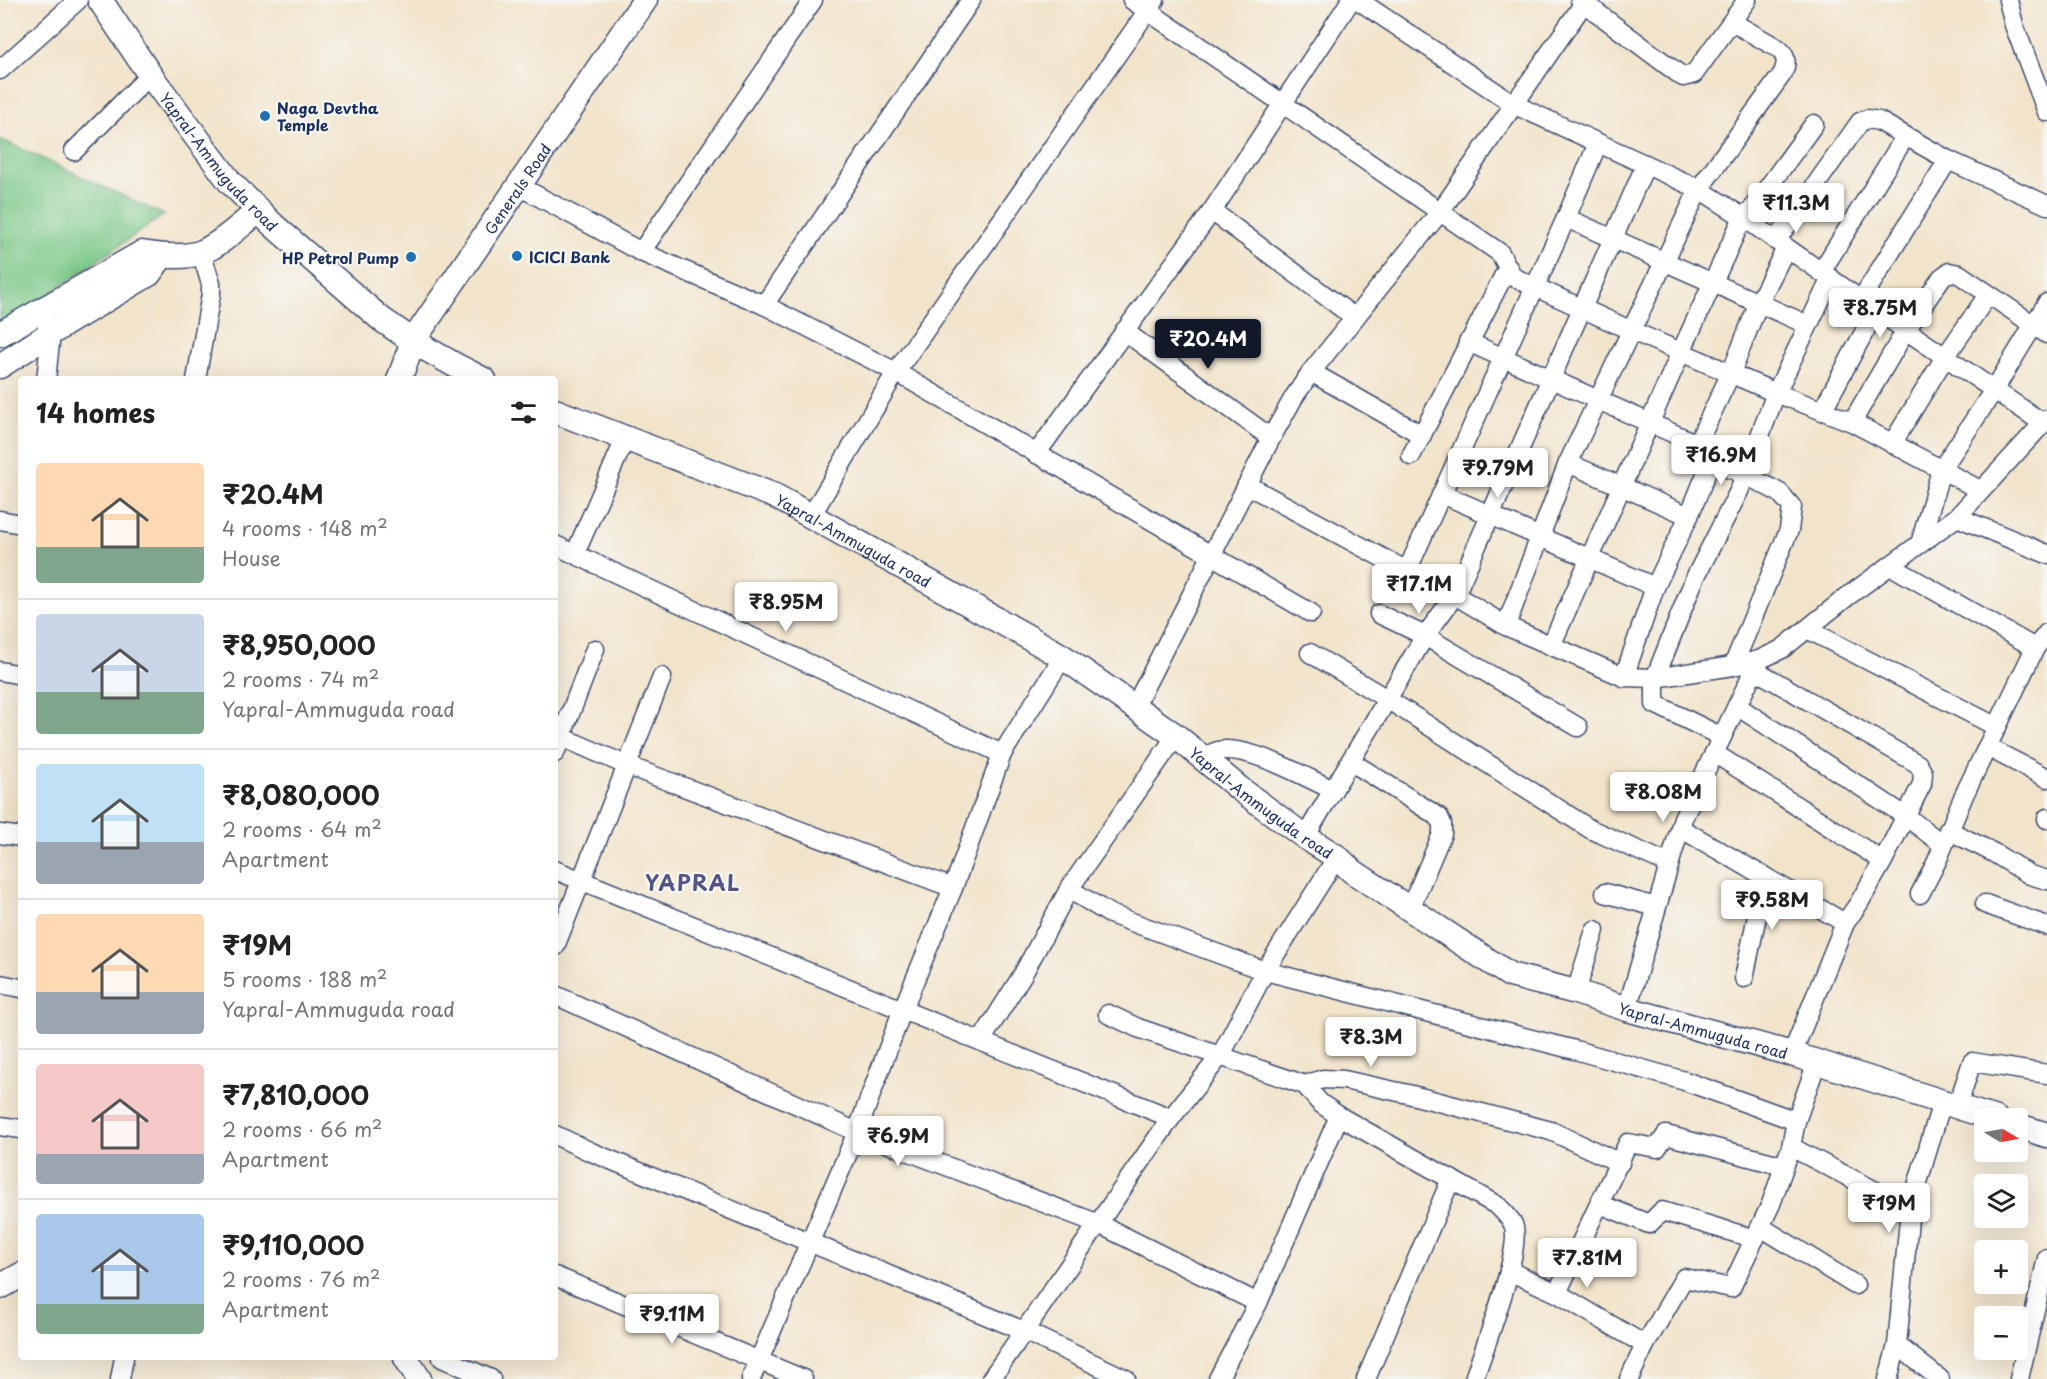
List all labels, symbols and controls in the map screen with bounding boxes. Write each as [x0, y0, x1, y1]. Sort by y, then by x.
street label: Yapral-Ammuguda road [155, 87, 284, 236]
place label: Naga Devtha Temple [277, 96, 379, 136]
marker: Naga Devtha Temple [258, 109, 272, 123]
street label: Generals Road [478, 138, 556, 239]
pin: ₹11.3M [1747, 183, 1845, 234]
text: ₹11.3M [1762, 187, 1830, 217]
place label: ICICI Bank [529, 245, 610, 268]
place label: HP Petrol Pump [282, 246, 399, 269]
marker: ICICI Bank [510, 249, 524, 263]
marker: HP Petrol Pump [404, 250, 418, 264]
pin: ₹8.75M [1831, 288, 1929, 339]
text: ₹8.75M [1843, 292, 1917, 322]
pin: ₹20.4M [1159, 319, 1257, 370]
text: ₹20.4M [1169, 323, 1247, 353]
text: 14 homes [36, 393, 155, 432]
icon: filters [507, 396, 540, 429]
pin: ₹16.9M [1672, 435, 1770, 486]
text: ₹16.9M [1685, 439, 1757, 469]
pin: ₹9.79M [1449, 448, 1547, 499]
text: ₹9.79M [1462, 452, 1534, 482]
text: ₹20.4M [222, 474, 324, 513]
icon: home [84, 487, 156, 559]
street label: Yapral-Ammuguda road [772, 487, 936, 592]
text: 4 rooms · 148 m² [222, 513, 388, 543]
text: House [222, 543, 281, 573]
pin: ₹17.1M [1370, 564, 1468, 615]
text: ₹17.1M [1386, 568, 1452, 598]
pin: ₹8.95M [737, 582, 835, 633]
text: ₹8.95M [749, 586, 823, 616]
text: ₹8,950,000 [222, 625, 376, 664]
icon: home [84, 638, 156, 710]
text: 2 rooms · 74 m² [222, 664, 379, 694]
text: Yapral-Ammuguda road [222, 694, 455, 724]
street label: Yapral-Ammuguda road [1185, 740, 1338, 864]
pin: ₹8.08M [1614, 772, 1712, 823]
text: ₹8,080,000 [222, 775, 380, 814]
text: ₹8.08M [1624, 776, 1702, 806]
icon: home [84, 788, 156, 860]
text: 2 rooms · 64 m² [222, 814, 382, 844]
text: Apartment [222, 844, 329, 874]
district label: YAPRAL [645, 866, 741, 898]
pin: ₹9.58M [1723, 880, 1821, 931]
text: ₹9.58M [1735, 884, 1809, 914]
text: ₹19M [222, 925, 292, 964]
icon: home [84, 938, 156, 1010]
text: 5 rooms · 188 m² [222, 964, 387, 994]
text: Yapral-Ammuguda road [222, 994, 455, 1024]
street label: Yapral-Ammuguda road [1616, 995, 1791, 1064]
pin: ₹8.3M [1329, 1017, 1413, 1068]
text: ₹8.3M [1339, 1021, 1403, 1051]
text: ₹7,810,000 [222, 1075, 369, 1114]
icon: home [84, 1088, 156, 1160]
north arrow [1974, 1108, 2028, 1162]
map controls [1974, 1108, 2028, 1360]
text: 2 rooms · 66 m² [222, 1114, 382, 1144]
pin: ₹6.9M [856, 1116, 940, 1167]
text: ₹6.9M [867, 1120, 929, 1150]
text: Apartment [222, 1144, 329, 1174]
button: layers [1974, 1174, 2028, 1228]
pin: ₹19M [1853, 1183, 1925, 1234]
text: ₹19M [1862, 1187, 1916, 1217]
text: ₹9,110,000 [222, 1225, 365, 1264]
icon: home [84, 1238, 156, 1310]
pin: ₹7.81M [1538, 1238, 1636, 1289]
button: + [1974, 1240, 2028, 1294]
text: ₹7.81M [1552, 1242, 1622, 1272]
text: 2 rooms · 76 m² [222, 1264, 380, 1294]
text: Apartment [222, 1294, 329, 1324]
pin: ₹9.11M [623, 1294, 721, 1345]
text: ₹9.11M [639, 1298, 705, 1328]
button: − [1974, 1306, 2028, 1360]

